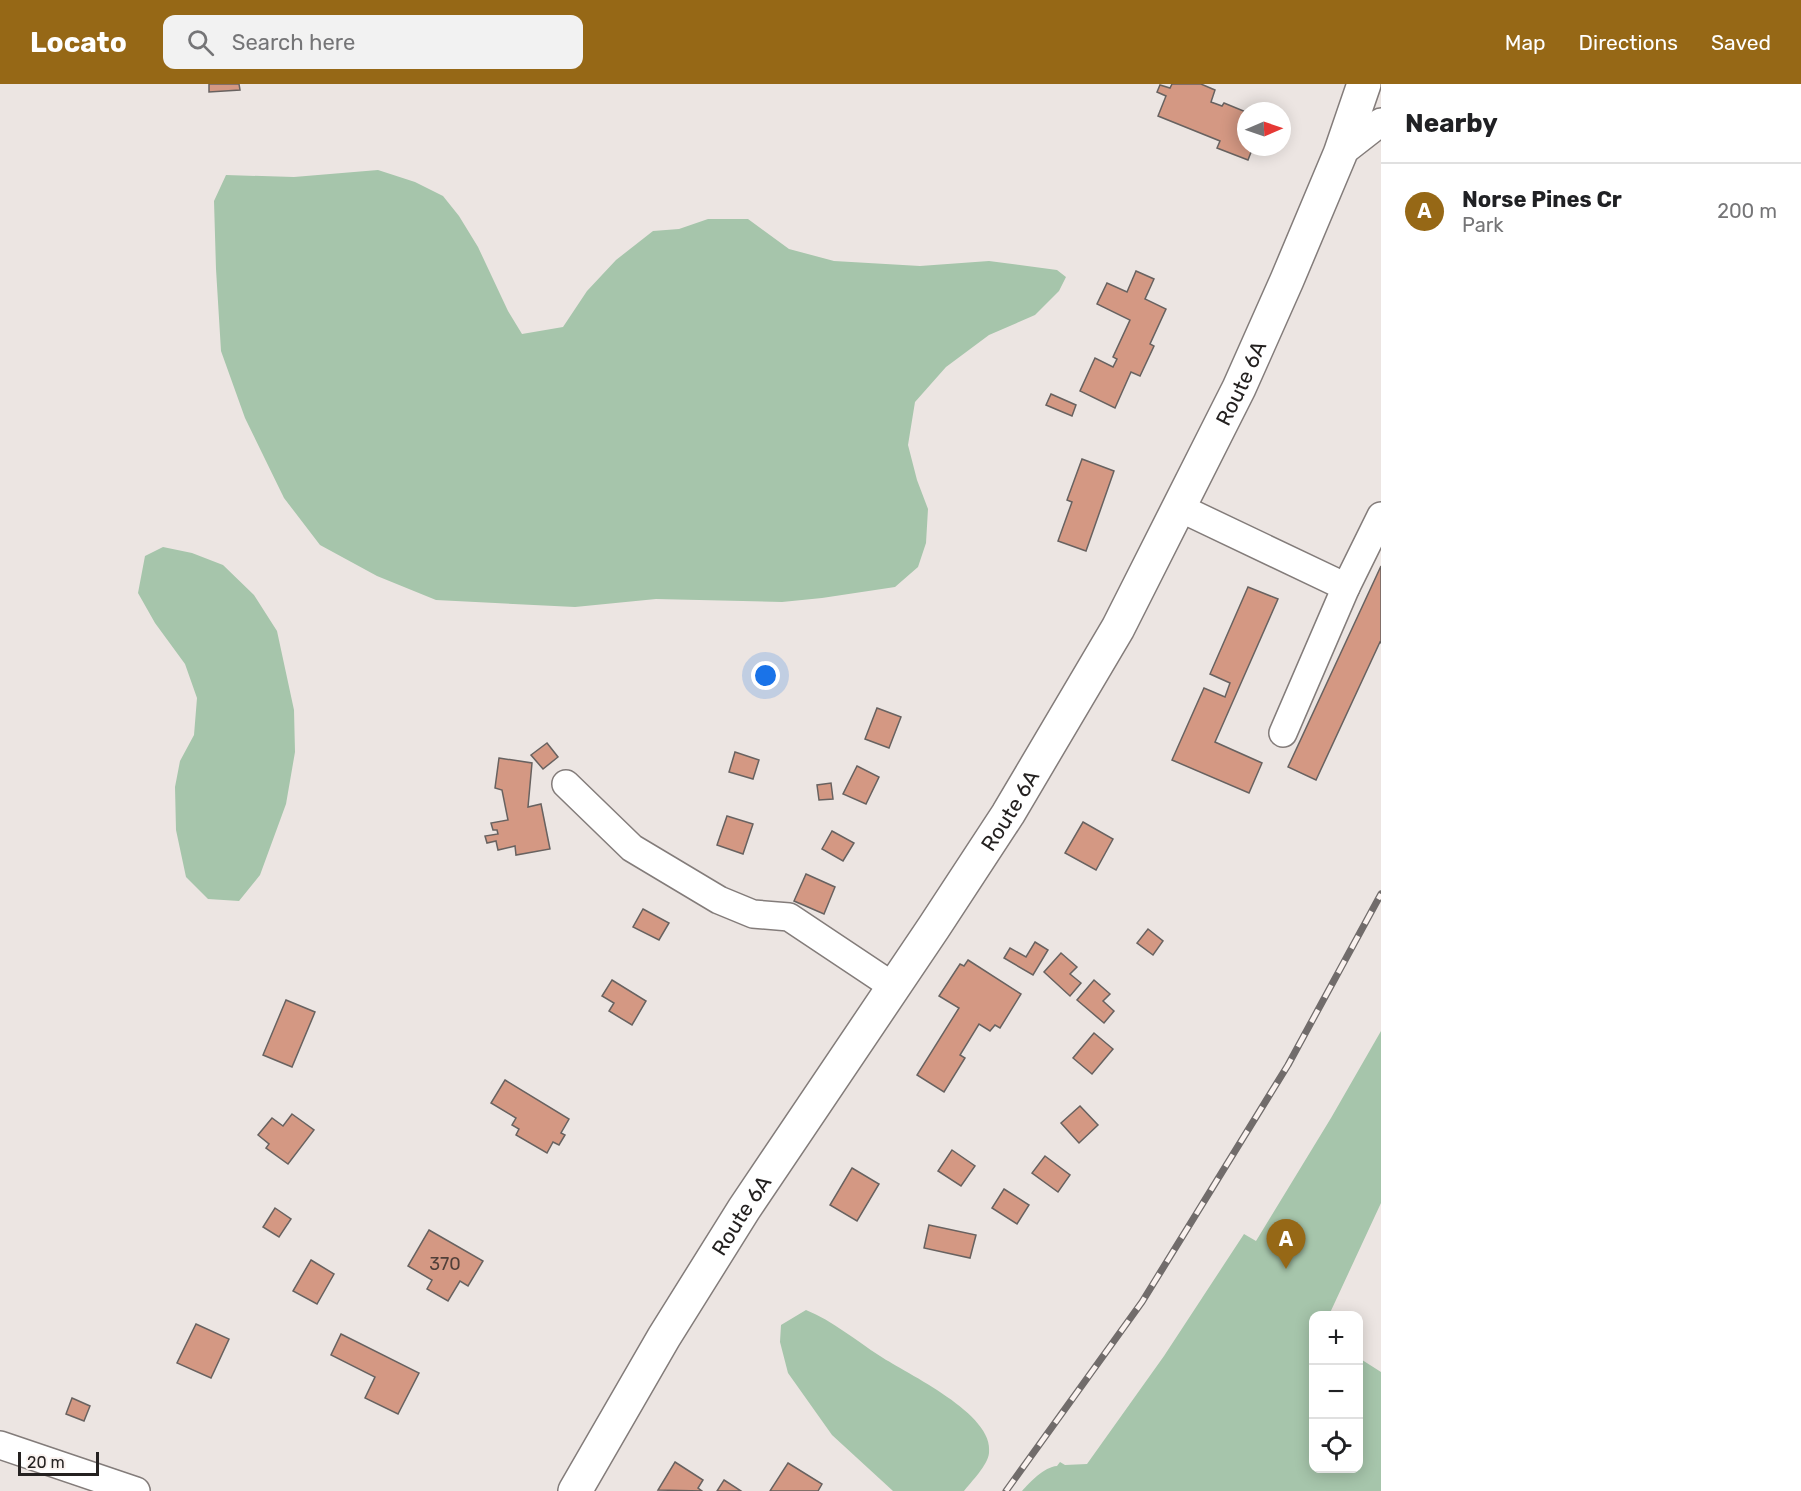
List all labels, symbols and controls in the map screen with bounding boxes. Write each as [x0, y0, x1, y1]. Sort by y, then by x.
search box [163, 15, 583, 69]
text: Locato [30, 26, 127, 59]
icon: search [184, 26, 217, 59]
text: Search here [232, 29, 355, 56]
text: Map [1505, 30, 1546, 55]
text: Directions [1579, 30, 1678, 55]
text: Saved [1711, 30, 1771, 55]
north arrow [1237, 102, 1291, 156]
text: Nearby [1405, 108, 1498, 139]
text: Norse Pines Cr [1462, 186, 1622, 213]
text: A [1417, 199, 1432, 223]
text: 200 m [1717, 199, 1777, 223]
text: Park [1462, 213, 1504, 237]
street label: Route 6A [1210, 337, 1271, 429]
your location [751, 661, 780, 690]
street label: Route 6A [975, 765, 1044, 855]
street label: Route 6A [706, 1170, 776, 1260]
pin: A [1266, 1220, 1306, 1269]
house number: 370 [429, 1253, 461, 1275]
map controls [1309, 1311, 1363, 1473]
button: + [1309, 1311, 1363, 1365]
button: − [1309, 1365, 1363, 1419]
button: locate [1309, 1419, 1363, 1473]
scale bar [18, 1449, 99, 1476]
text: 20 m [27, 1453, 65, 1472]

